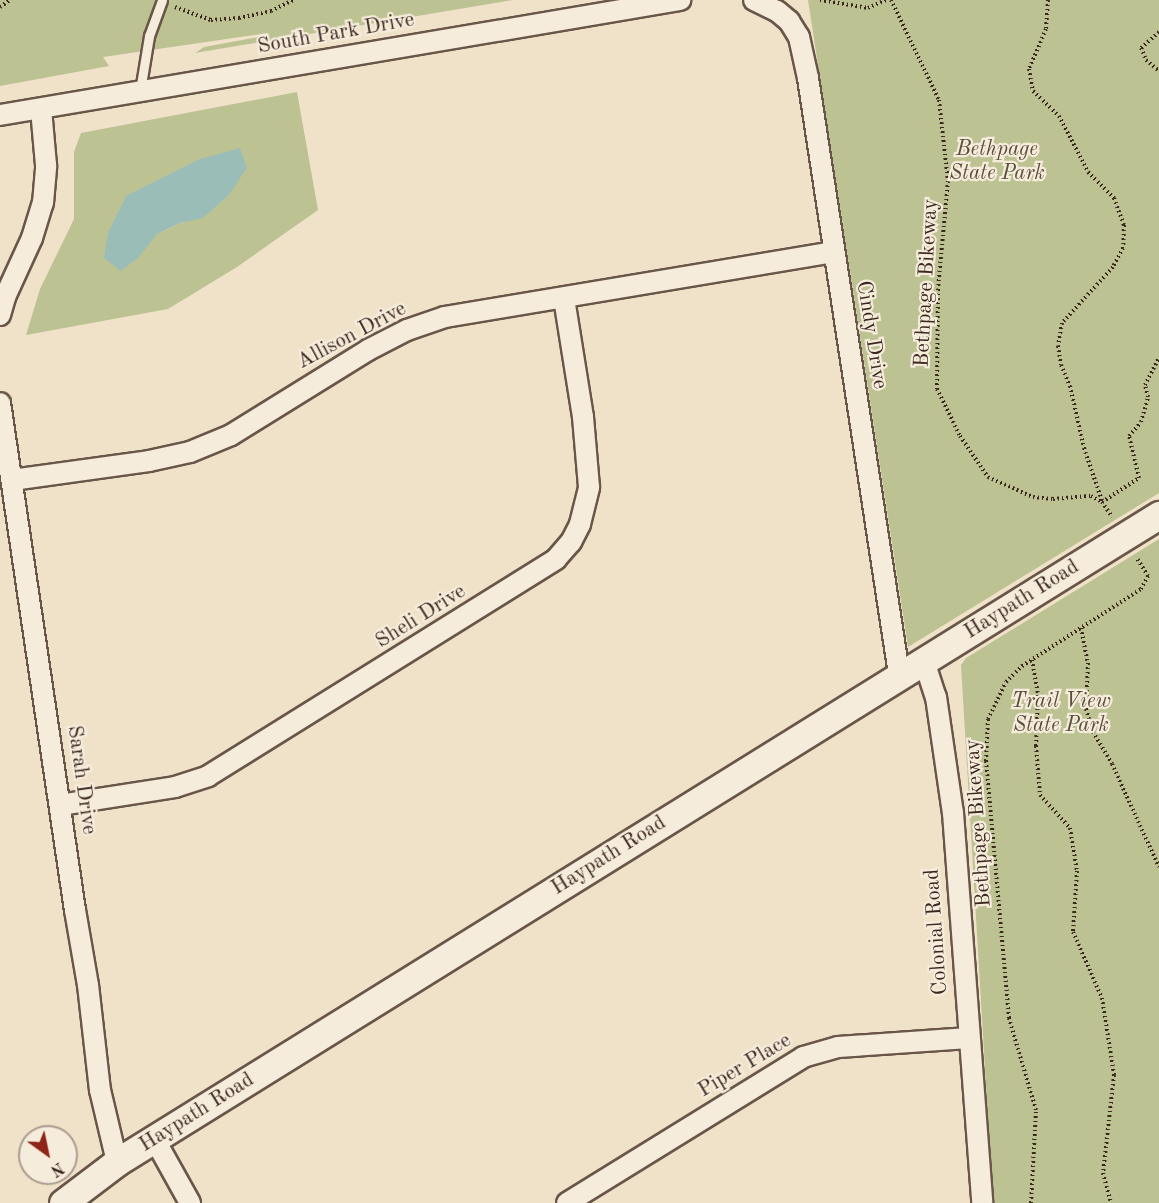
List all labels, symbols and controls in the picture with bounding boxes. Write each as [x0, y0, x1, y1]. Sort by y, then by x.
street label: South Park Drive [256, 8, 416, 60]
park label: Bethpage State Park [949, 137, 1045, 187]
street label: Bethpage Bikeway [910, 198, 944, 368]
street label: Cindy Drive [850, 279, 892, 391]
street label: Allison Drive [293, 297, 411, 375]
street label: Haypath Road [960, 555, 1084, 645]
street label: Sheli Drive [371, 579, 471, 655]
park label: Trail View State Park [1011, 689, 1111, 739]
street label: Sarah Drive [61, 724, 101, 836]
street label: Bethpage Bikeway [961, 738, 997, 908]
street label: Haypath Road [547, 811, 671, 901]
street label: Colonial Road [920, 868, 954, 996]
street label: Piper Place [694, 1028, 796, 1104]
street label: Haypath Road [135, 1068, 259, 1158]
north arrow [18, 1125, 78, 1185]
text: N [47, 1158, 66, 1178]

